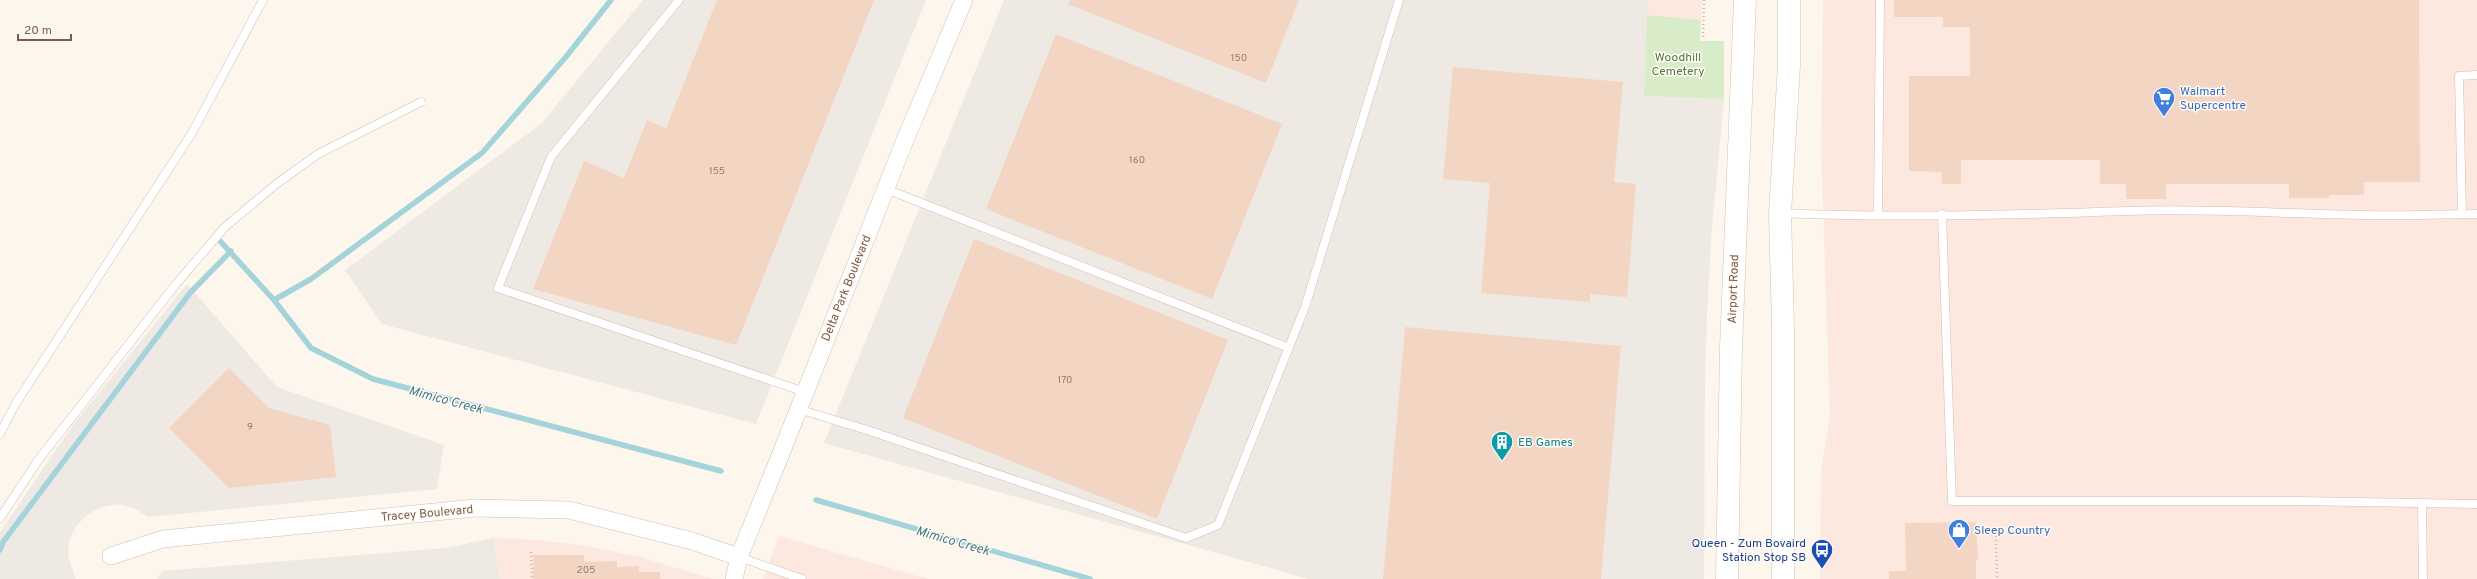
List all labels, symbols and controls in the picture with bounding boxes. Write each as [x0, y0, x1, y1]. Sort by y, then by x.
scale bar [18, 16, 71, 42]
text: 20 m [24, 23, 52, 39]
park label: Woodhill Cemetery [1651, 50, 1705, 80]
house number: 150 [1231, 52, 1247, 65]
place label: Walmart Supercentre [2180, 84, 2246, 114]
supermarket icon: Walmart Supercentre [2151, 85, 2177, 118]
house number: 160 [1129, 154, 1145, 167]
house number: 155 [709, 165, 725, 178]
street label: Delta Park Boulevard [818, 233, 876, 344]
street label: Airport Road [1725, 254, 1743, 324]
house number: 170 [1057, 374, 1073, 387]
water label: Mimico Creek [407, 383, 485, 419]
house number: 9 [247, 421, 253, 434]
building icon: EB Games [1489, 429, 1515, 462]
place label: EB Games [1518, 435, 1573, 451]
street label: Tracey Boulevard [380, 502, 474, 526]
shop icon: Sleep Country [1946, 517, 1972, 550]
place label: Sleep Country [1974, 523, 2050, 539]
water label: Mimico Creek [914, 524, 992, 560]
place label: Queen - Zum Bovaird Station Stop SB [1692, 536, 1806, 566]
bus stop icon: Queen - Zum Bovaird Station Stop SB [1809, 537, 1835, 570]
house number: 205 [577, 564, 595, 577]

